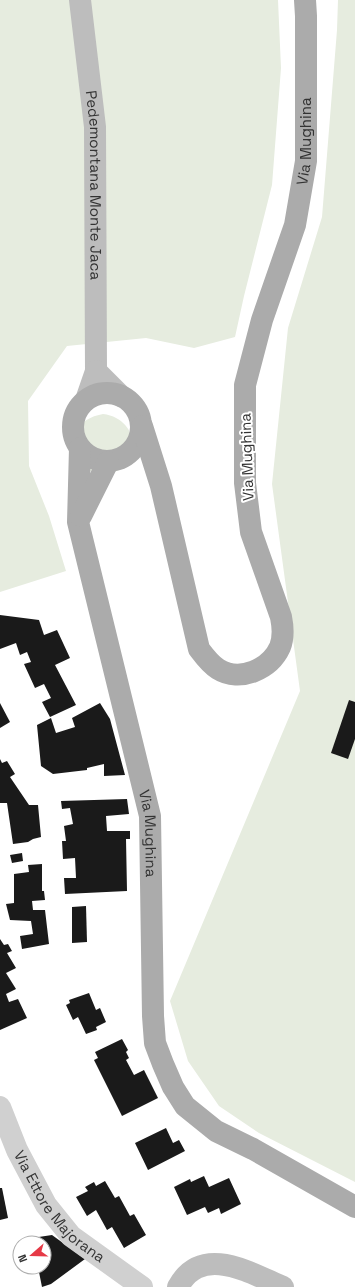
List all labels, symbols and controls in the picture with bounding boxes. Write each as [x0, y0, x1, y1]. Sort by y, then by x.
street label: Pedemontana Monte Jaca [82, 89, 106, 280]
street label: Via Mughina [292, 97, 315, 187]
street label: Via Mughina [235, 412, 258, 501]
street label: Via Mughina [135, 788, 161, 878]
street label: Via Ettore Majorana [10, 1147, 109, 1267]
north arrow [12, 1235, 52, 1275]
text: N [15, 1253, 30, 1264]

